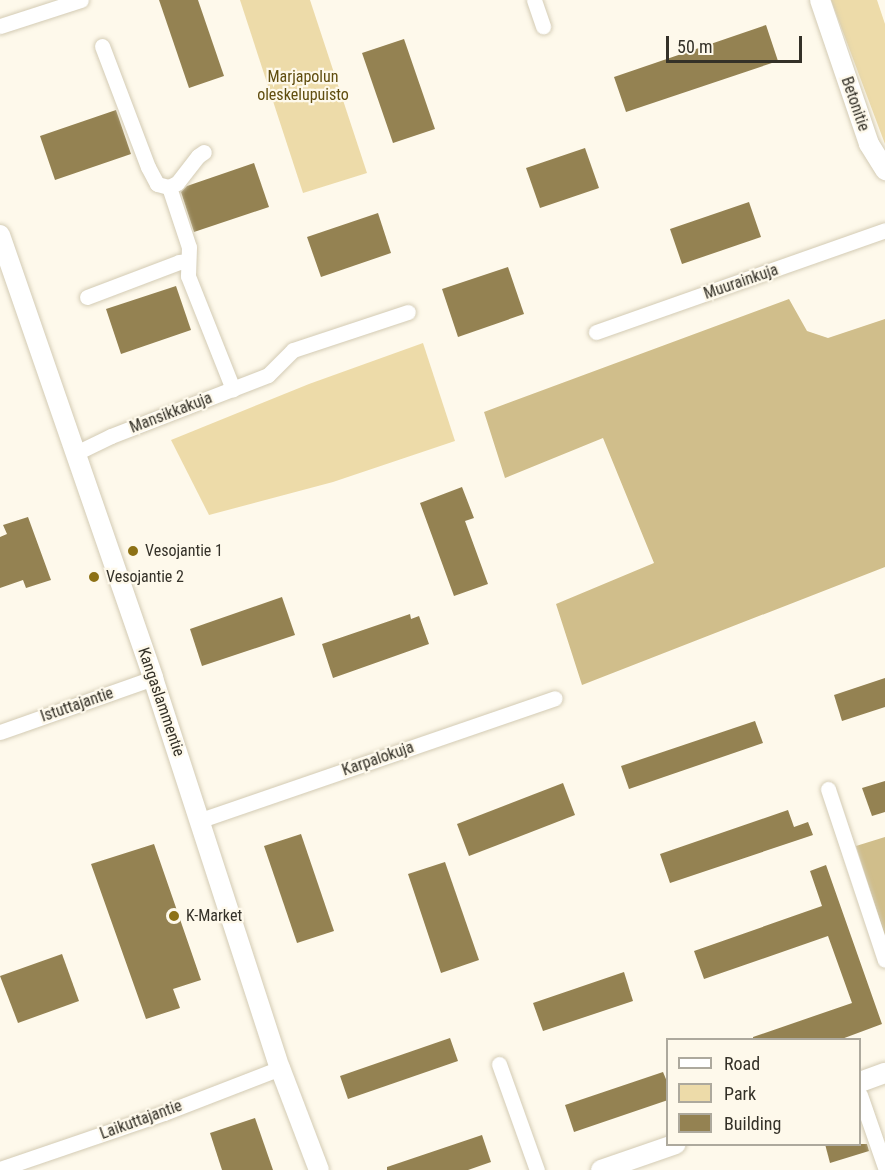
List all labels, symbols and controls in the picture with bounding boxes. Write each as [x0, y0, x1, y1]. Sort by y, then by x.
scale bar [669, 24, 806, 62]
text: 50 m [677, 36, 712, 57]
park label: Marjapolun oleskelupuisto [257, 67, 349, 105]
street label: Betonitie [837, 74, 873, 134]
street label: Muurainkuja [701, 260, 781, 304]
street label: Mansikkakuja [127, 388, 215, 438]
place label: Vesojantie 1 [145, 541, 223, 561]
marker: Vesojantie 1 [126, 544, 140, 558]
place label: Vesojantie 2 [106, 567, 184, 587]
marker: Vesojantie 2 [87, 570, 101, 584]
street label: Kangaslammentie [133, 645, 189, 759]
street label: Istuttajantie [38, 684, 116, 726]
street label: Karpalokuja [340, 738, 416, 780]
place label: K-Market [186, 906, 242, 926]
marker: K-Market [167, 909, 181, 923]
legend [666, 1038, 861, 1146]
text: Road [724, 1053, 760, 1074]
text: Park [724, 1083, 756, 1104]
street label: Laikuttajantie [97, 1096, 185, 1144]
text: Building [724, 1113, 781, 1134]

